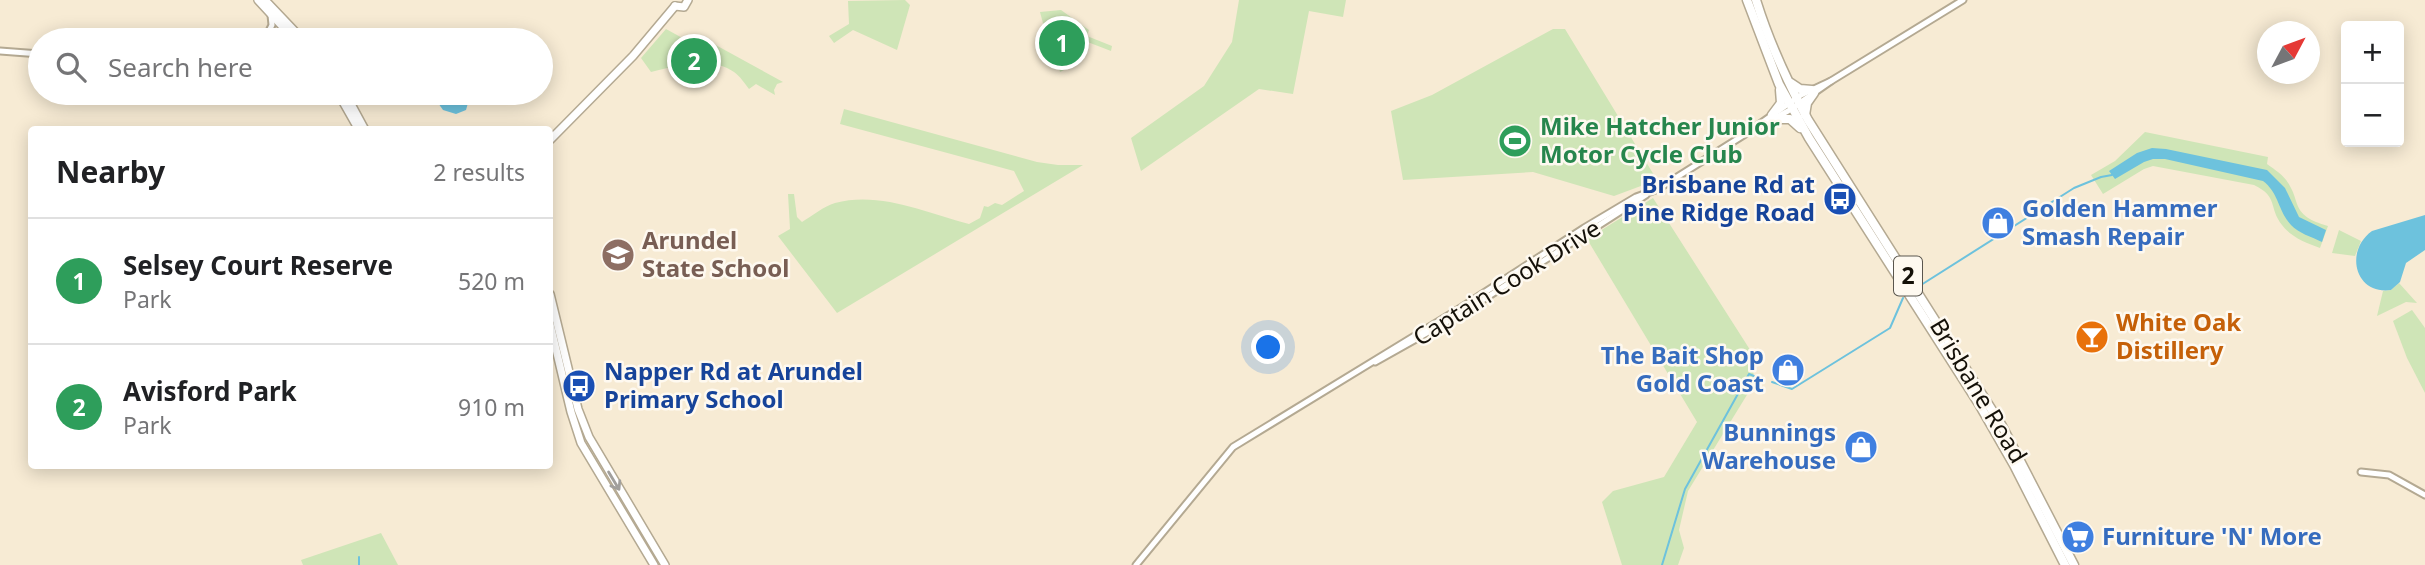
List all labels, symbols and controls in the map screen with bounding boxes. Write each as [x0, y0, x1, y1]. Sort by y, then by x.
pin: 1 [1039, 17, 1085, 69]
north arrow [2257, 21, 2320, 84]
map controls [2341, 21, 2404, 147]
button: + [2341, 21, 2404, 84]
search box [28, 28, 553, 105]
pin: 2 [671, 35, 717, 87]
icon: search [52, 48, 90, 86]
text: Search here [108, 49, 253, 85]
button: − [2341, 84, 2404, 147]
place label: Mike Hatcher Junior Motor Cycle Club [1540, 109, 1780, 170]
sports icon: Mike Hatcher Junior Motor Cycle Club [1496, 122, 1534, 160]
text: Nearby [56, 151, 165, 192]
text: 2 results [433, 156, 525, 188]
place label: Brisbane Rd at Pine Ridge Road [1623, 167, 1815, 228]
bus stop icon: Brisbane Rd at Pine Ridge Road [1821, 180, 1859, 218]
place label: Golden Hammer Smash Repair [2022, 191, 2218, 252]
shop icon: Golden Hammer Smash Repair [1979, 204, 2017, 242]
street label: Captain Cook Drive [1406, 211, 1606, 353]
place label: Arundel State School [642, 223, 789, 284]
school or university icon: Arundel State School [599, 236, 637, 274]
text: Selsey Court Reserve [123, 247, 393, 283]
road number: 2 [1894, 256, 1922, 296]
text: 1 [72, 265, 86, 297]
text: 520 m [458, 265, 525, 297]
text: Park [123, 283, 172, 315]
place label: White Oak Distillery [2116, 305, 2241, 366]
street label: Brisbane Road [1923, 312, 2036, 469]
bar icon: White Oak Distillery [2073, 318, 2111, 356]
your location [1251, 330, 1285, 364]
place label: The Bait Shop Gold Coast [1601, 338, 1764, 399]
shop icon: The Bait Shop Gold Coast [1769, 351, 1807, 389]
place label: Napper Rd at Arundel Primary School [604, 354, 863, 415]
bus stop icon: Napper Rd at Arundel Primary School [560, 367, 598, 405]
text: Avisford Park [123, 373, 297, 409]
text: 2 [72, 391, 86, 423]
text: 910 m [458, 391, 525, 423]
text: Park [123, 409, 172, 441]
place label: Bunnings Warehouse [1702, 415, 1836, 476]
shop icon: Bunnings Warehouse [1842, 428, 1880, 466]
one-way arrow [607, 471, 621, 491]
supermarket icon: Furniture 'N' More [2059, 518, 2097, 556]
place label: Furniture 'N' More [2102, 519, 2322, 552]

